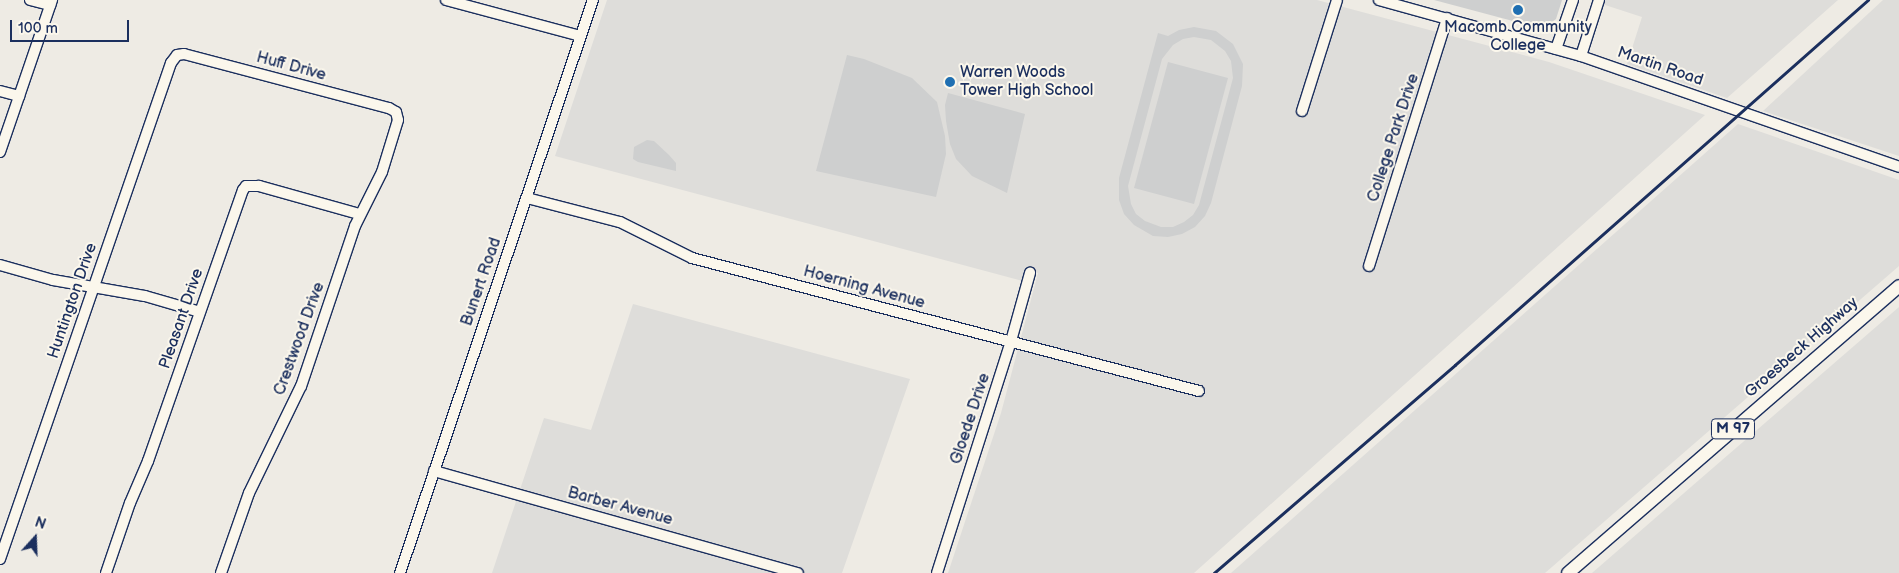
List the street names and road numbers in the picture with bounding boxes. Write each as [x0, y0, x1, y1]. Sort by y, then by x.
street label: Martin Road [1615, 43, 1705, 91]
street label: Huff Drive [254, 49, 328, 85]
street label: College Park Drive [1364, 71, 1424, 205]
street label: Bunert Road [458, 235, 506, 329]
street label: Huntington Drive [44, 241, 102, 361]
street label: Hoerning Avenue [801, 263, 927, 313]
street label: Pleasant Drive [156, 266, 208, 372]
street label: Crestwood Drive [271, 280, 329, 398]
street label: Groesbeck Highway [1742, 294, 1862, 402]
street label: Gloede Drive [947, 371, 995, 467]
road number: M 97 [1710, 416, 1756, 442]
street label: Barber Avenue [565, 484, 675, 530]

